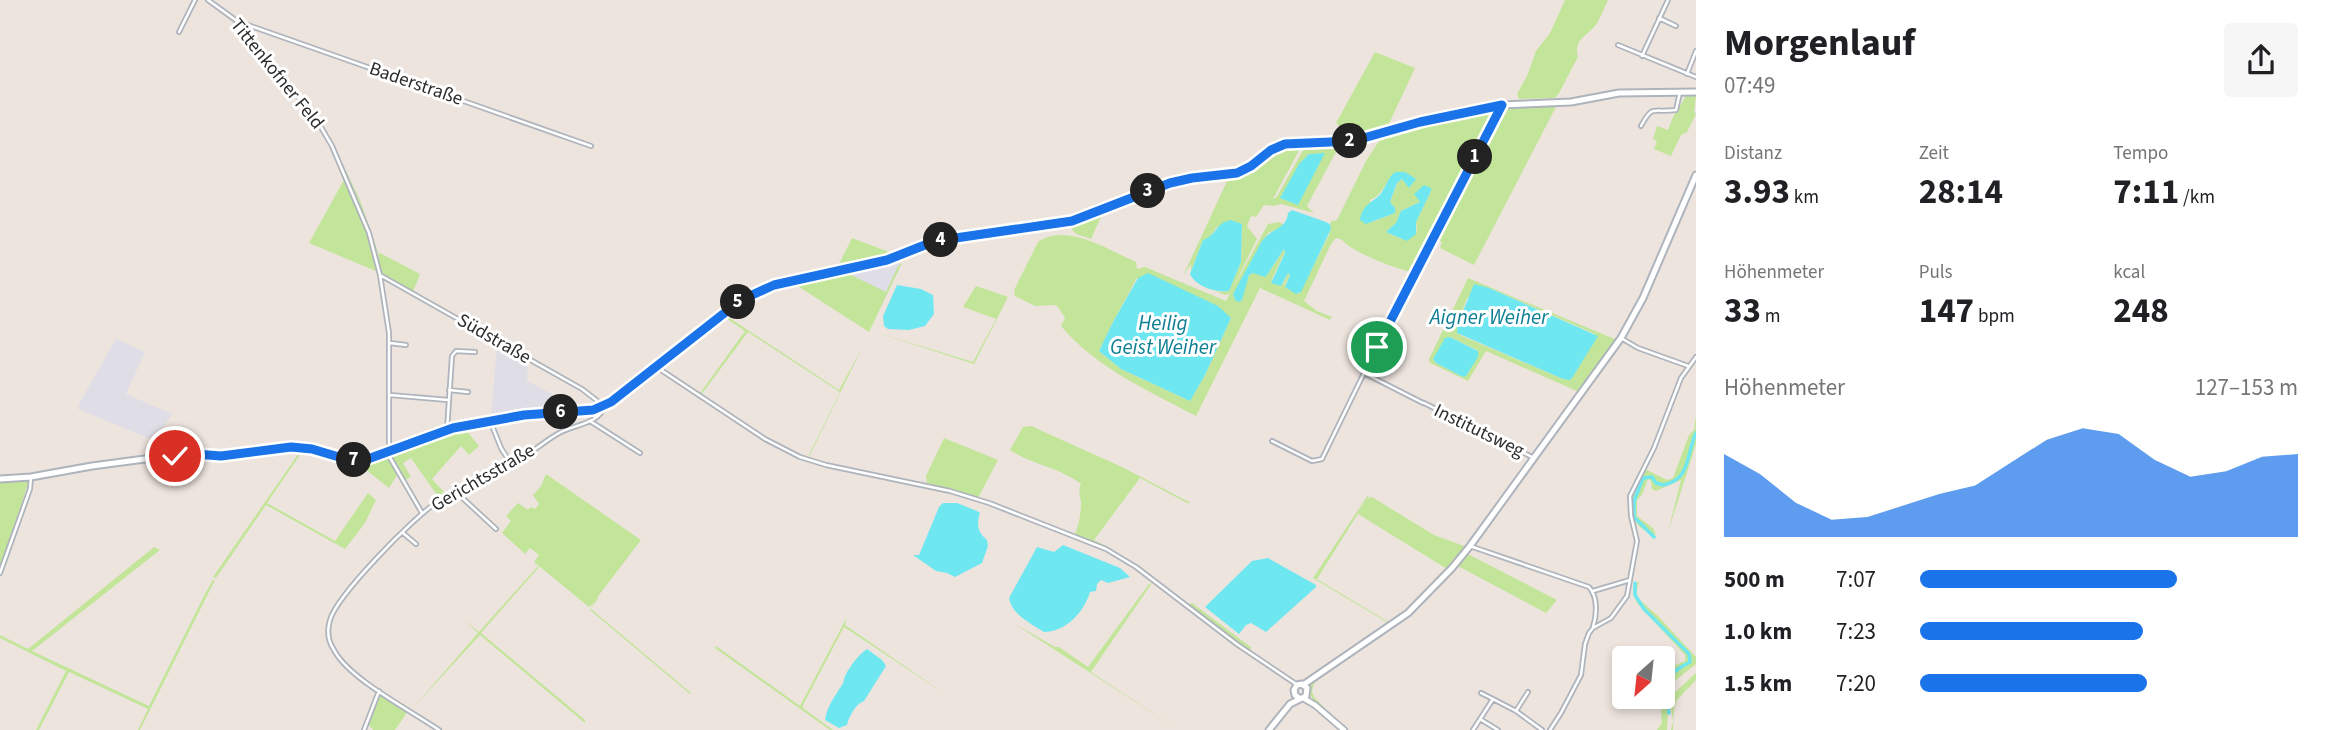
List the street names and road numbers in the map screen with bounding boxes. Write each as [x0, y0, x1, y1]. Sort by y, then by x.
street label: Tittenkofner Feld [224, 13, 330, 135]
street label: Baderstraße [366, 55, 466, 113]
street label: Südstraße [452, 307, 536, 371]
street label: Institutsweg [1429, 398, 1529, 465]
street label: Gerichtsstraße [426, 437, 540, 519]

